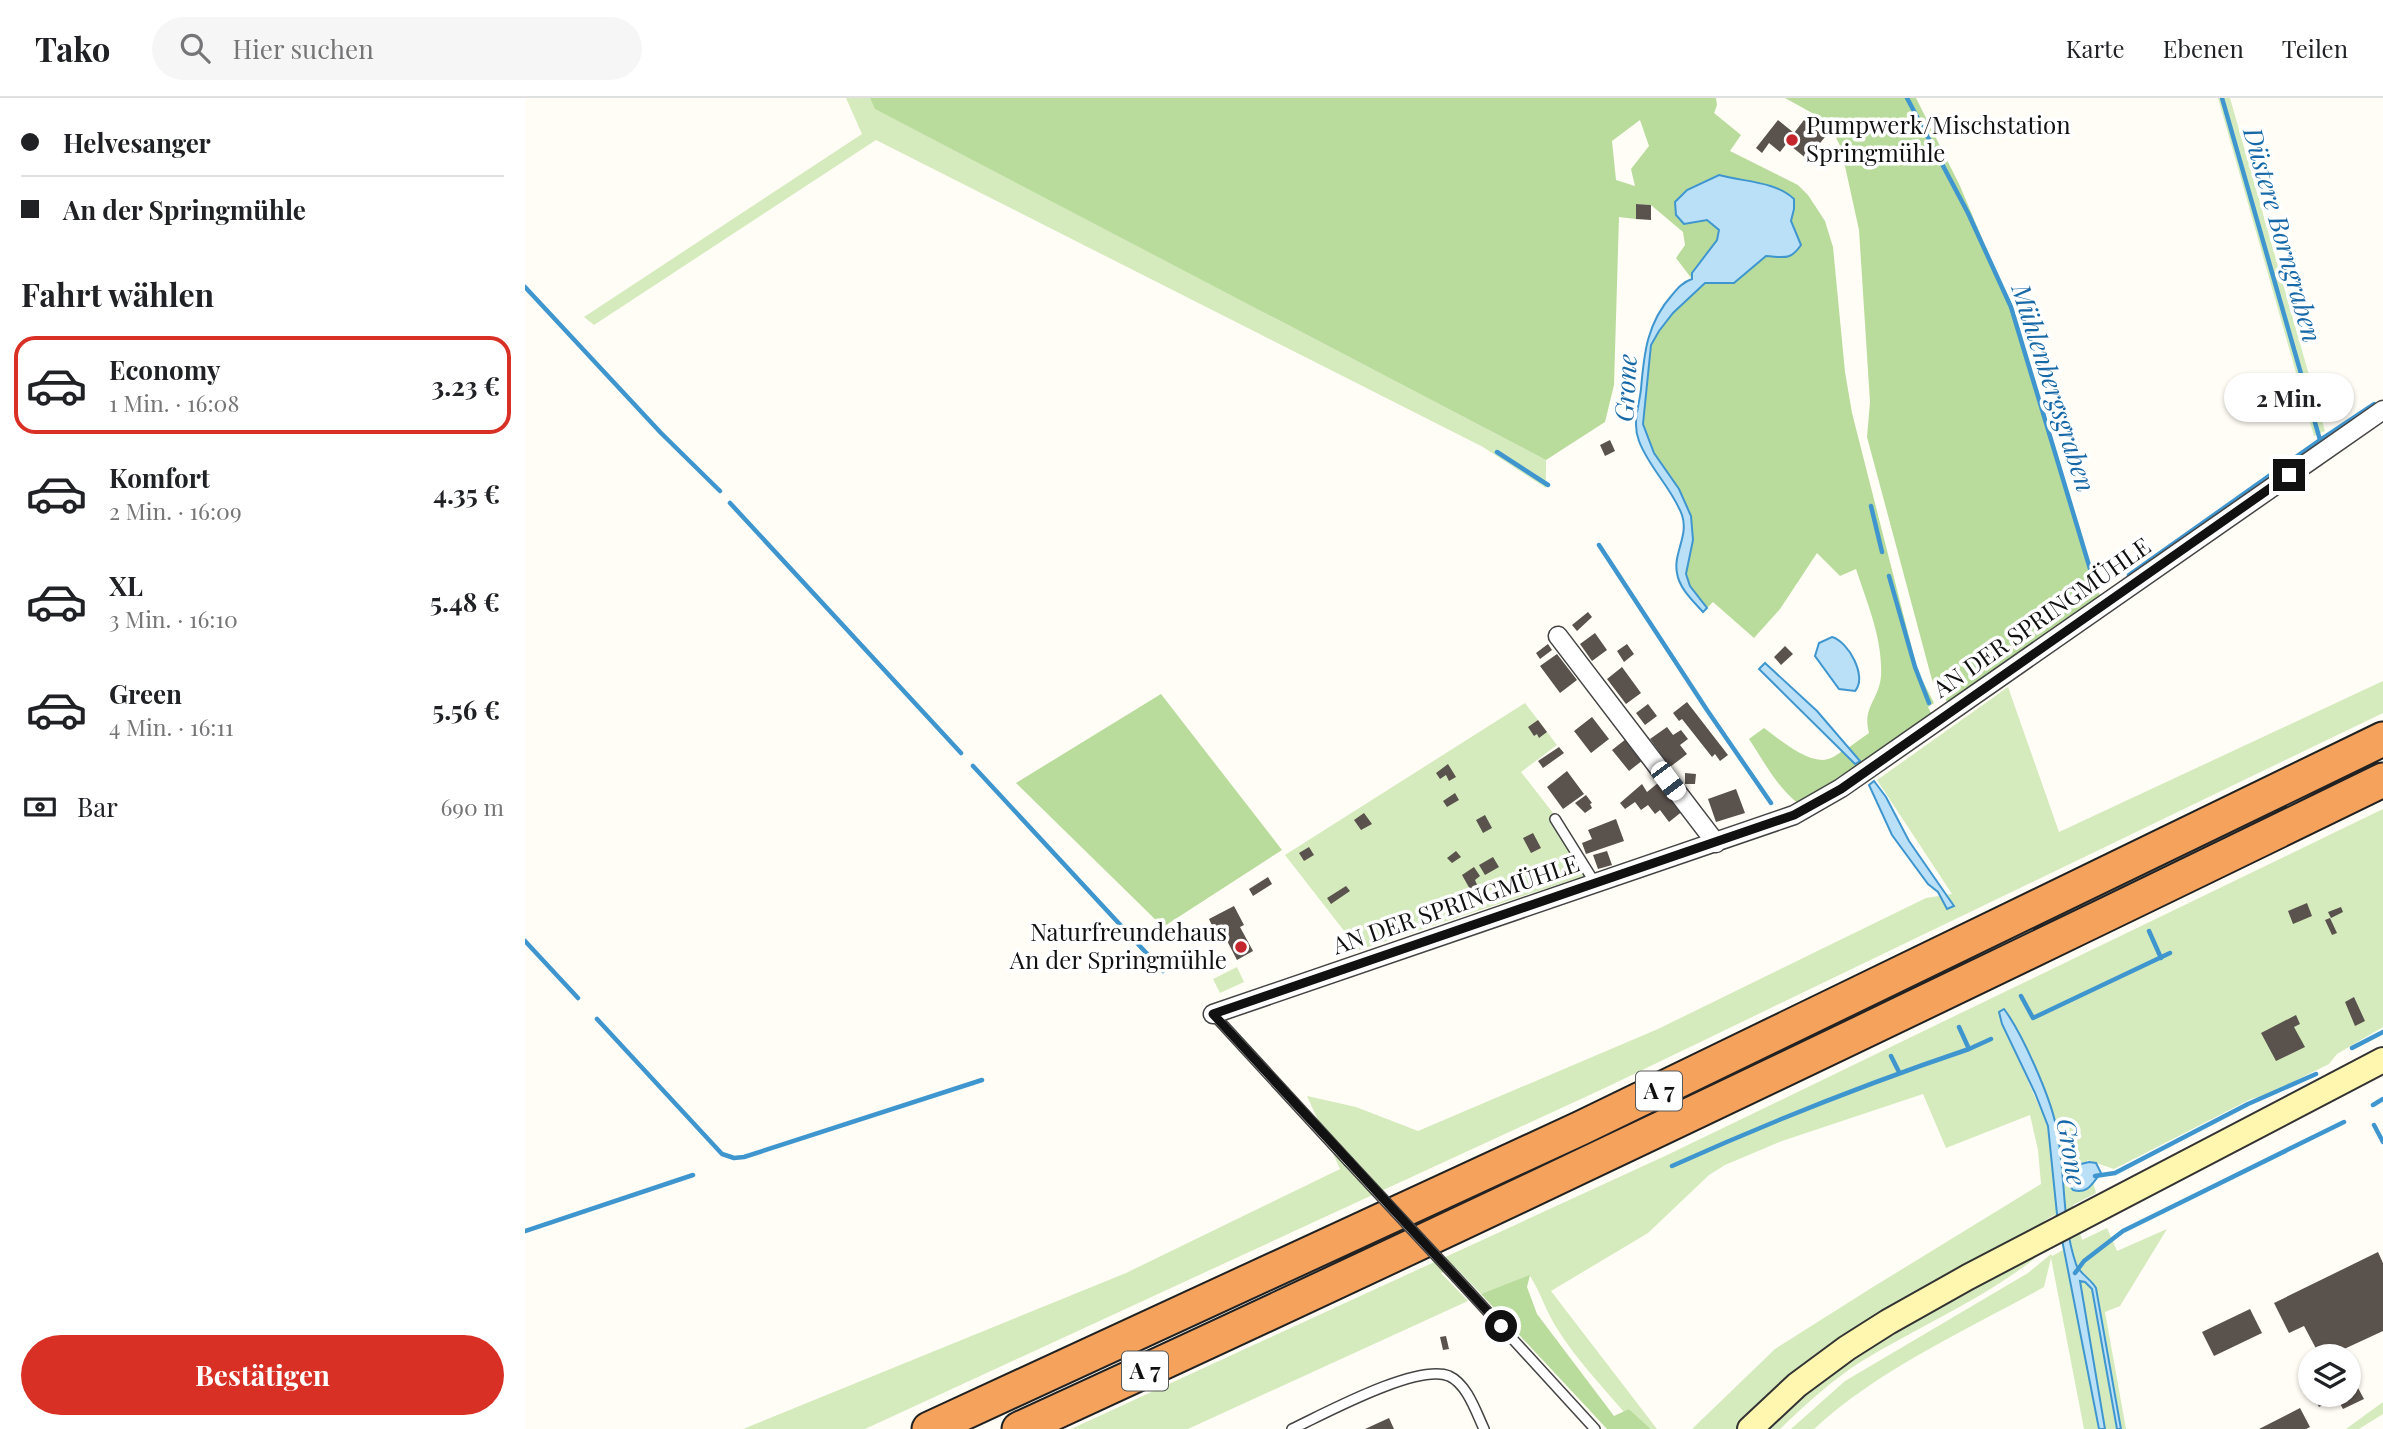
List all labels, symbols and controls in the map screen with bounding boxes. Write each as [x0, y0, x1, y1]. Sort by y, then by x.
search box [152, 17, 642, 80]
text: Tako [35, 26, 110, 70]
icon: search [176, 29, 214, 67]
text: Hier suchen [232, 31, 374, 66]
text: Karte [2066, 32, 2125, 64]
text: Ebenen [2163, 32, 2244, 64]
text: Teilen [2282, 32, 2348, 64]
place label: Pumpwerk/Mischstation Springmühle [1806, 108, 2070, 168]
water label: Düstere Borngraben [2236, 122, 2331, 346]
text: Helvesanger [63, 125, 211, 160]
marker: Pumpwerk/Mischstation Springmühle [1784, 132, 1800, 148]
text: An der Springmühle [63, 192, 306, 227]
text: Fahrt wählen [21, 272, 214, 315]
water label: Mühlenbergsgraben [2004, 278, 2105, 496]
text: Economy [109, 352, 220, 387]
water label: Grone [1605, 353, 1644, 423]
icon: car [25, 354, 88, 417]
text: 3.23 € [431, 368, 500, 403]
callout: 2 Min. [2224, 374, 2354, 422]
text: 2 Min. [2256, 382, 2322, 413]
text: 1 Min. · 16:08 [109, 387, 239, 418]
route end [2273, 459, 2305, 491]
text: Komfort [109, 460, 210, 495]
icon: car [25, 462, 88, 525]
text: 4.35 € [433, 476, 500, 511]
text: 2 Min. · 16:09 [109, 495, 242, 526]
street label: AN DER SPRINGMÜHLE [1925, 529, 2156, 704]
text: XL [109, 568, 143, 603]
icon: car [25, 570, 88, 633]
text: 5.48 € [430, 584, 500, 619]
text: 3 Min. · 16:10 [109, 603, 238, 634]
text: Green [109, 676, 182, 711]
icon: car [25, 678, 88, 741]
text: 5.56 € [432, 692, 500, 727]
text: 4 Min. · 16:11 [109, 711, 233, 742]
car [1647, 758, 1690, 804]
icon: cash [21, 788, 59, 826]
text: Bar [77, 789, 118, 824]
text: 690 m [440, 791, 504, 822]
street label: AN DER SPRINGMÜHLE [1327, 846, 1583, 961]
place label: Naturfreundehaus An der Springmühle [1009, 915, 1227, 975]
marker: Naturfreundehaus An der Springmühle [1233, 939, 1249, 955]
road number: A 7 [1636, 1072, 1682, 1110]
water label: Grone [2049, 1115, 2096, 1188]
route start [1485, 1310, 1517, 1342]
button: Bestätigen [21, 1335, 504, 1415]
map controls [2298, 1344, 2361, 1407]
button: layers [2298, 1344, 2361, 1407]
road number: A 7 [1122, 1352, 1168, 1390]

